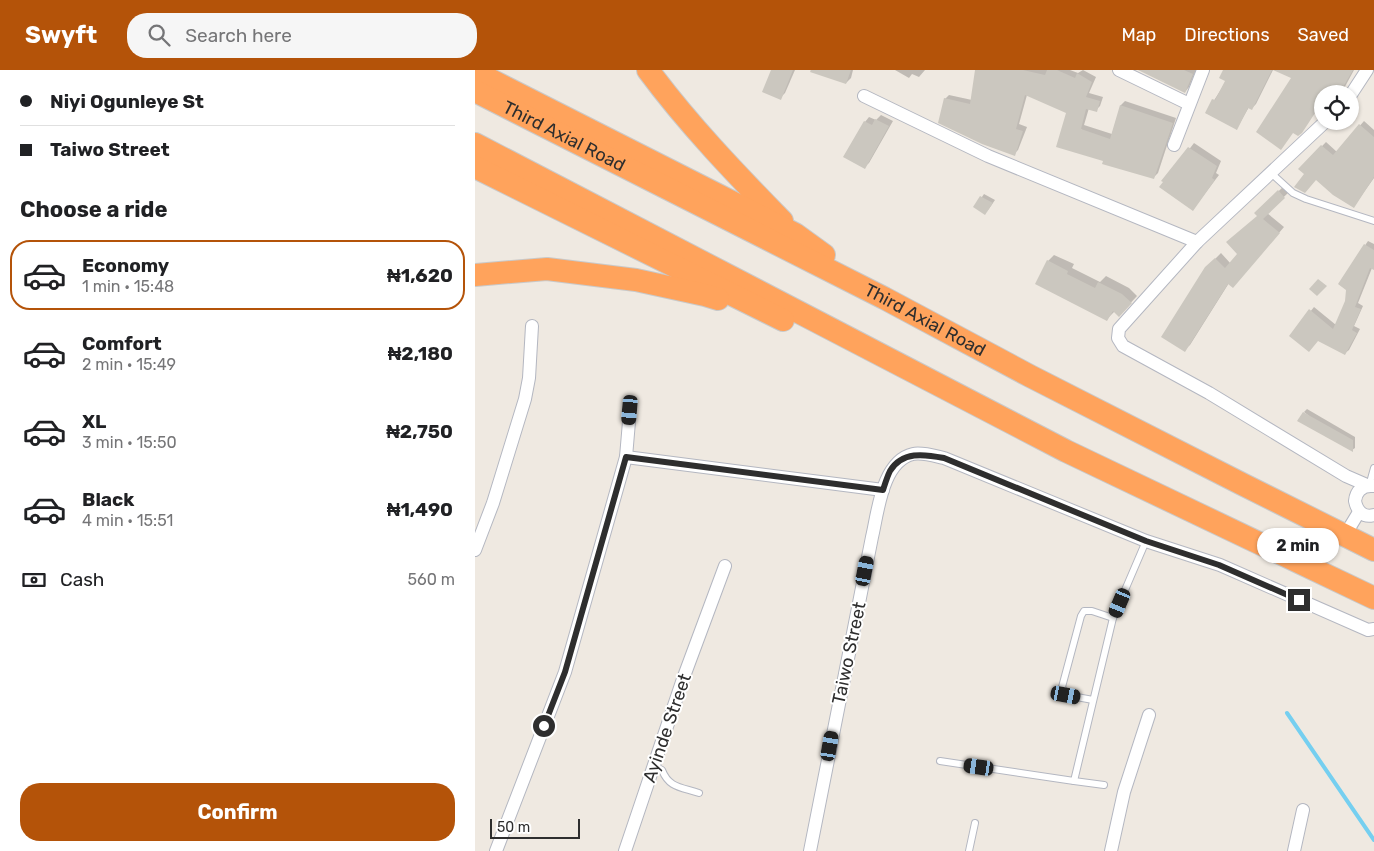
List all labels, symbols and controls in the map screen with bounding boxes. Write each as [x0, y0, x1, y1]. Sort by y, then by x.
search box [127, 13, 477, 58]
text: Swyft [25, 21, 97, 49]
icon: search [145, 21, 173, 49]
text: Search here [185, 24, 292, 47]
text: Map [1121, 24, 1156, 46]
text: Directions [1184, 24, 1270, 46]
text: Saved [1298, 24, 1349, 46]
map controls [1314, 85, 1359, 130]
button: locate [1314, 85, 1359, 130]
text: Niyi Ogunleye St [50, 90, 204, 113]
street label: Third Axial Road [499, 96, 629, 176]
text: Taiwo Street [50, 138, 170, 161]
text: Choose a ride [20, 196, 167, 223]
icon: car [22, 253, 67, 298]
text: Economy [82, 254, 169, 277]
text: ₦1,620 [387, 264, 453, 287]
text: 1 min · 15:48 [82, 277, 174, 296]
street label: Third Axial Road [861, 279, 989, 361]
icon: car [22, 331, 67, 376]
text: Comfort [82, 332, 162, 355]
text: ₦2,180 [388, 342, 453, 365]
text: 2 min · 15:49 [82, 355, 176, 374]
car [621, 394, 638, 426]
icon: car [22, 409, 67, 454]
text: XL [82, 410, 106, 433]
text: ₦2,750 [386, 420, 453, 443]
text: 3 min · 15:50 [82, 433, 177, 452]
icon: car [22, 487, 67, 532]
text: Black [82, 488, 134, 511]
text: ₦1,490 [387, 498, 453, 521]
text: 4 min · 15:51 [82, 511, 173, 530]
callout: 2 min [1258, 528, 1340, 562]
text: 2 min [1276, 536, 1320, 555]
car [854, 555, 875, 587]
icon: cash [20, 566, 48, 594]
text: Cash [60, 568, 104, 591]
text: 560 m [408, 570, 455, 589]
car [1107, 586, 1132, 620]
route end [1288, 589, 1310, 611]
street label: Taiwo Street [827, 600, 871, 706]
street label: Ayinde Street [638, 671, 696, 785]
car [1049, 685, 1082, 705]
route start [533, 715, 555, 737]
car [820, 730, 839, 762]
car [963, 757, 994, 777]
button: Confirm [20, 783, 455, 841]
scale bar [490, 816, 580, 839]
text: 50 m [497, 819, 530, 836]

